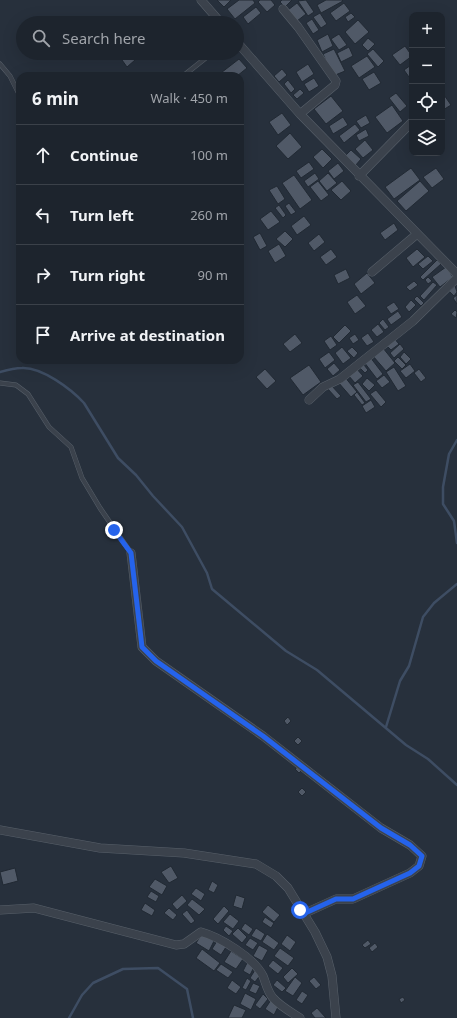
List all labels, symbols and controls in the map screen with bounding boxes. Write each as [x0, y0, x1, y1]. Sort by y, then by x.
map controls [409, 12, 445, 156]
button: + [409, 12, 445, 48]
search box [16, 16, 244, 60]
icon: search [30, 27, 52, 49]
text: Search here [62, 28, 145, 48]
button: − [409, 48, 445, 84]
button: locate [409, 84, 445, 120]
text: 6 min [32, 87, 79, 110]
text: Walk · 450 m [150, 89, 228, 107]
button: layers [409, 120, 445, 156]
icon: ahead [32, 144, 54, 166]
text: Continue [70, 145, 138, 165]
text: 100 m [190, 146, 228, 164]
icon: left [32, 204, 54, 226]
text: Turn left [70, 205, 134, 225]
text: 260 m [190, 206, 228, 224]
icon: right [32, 264, 54, 286]
text: Turn right [70, 265, 145, 285]
text: 90 m [198, 266, 228, 284]
icon: arrive [32, 324, 54, 346]
text: Arrive at destination [70, 325, 225, 345]
route end [105, 521, 123, 539]
route start [291, 901, 309, 919]

